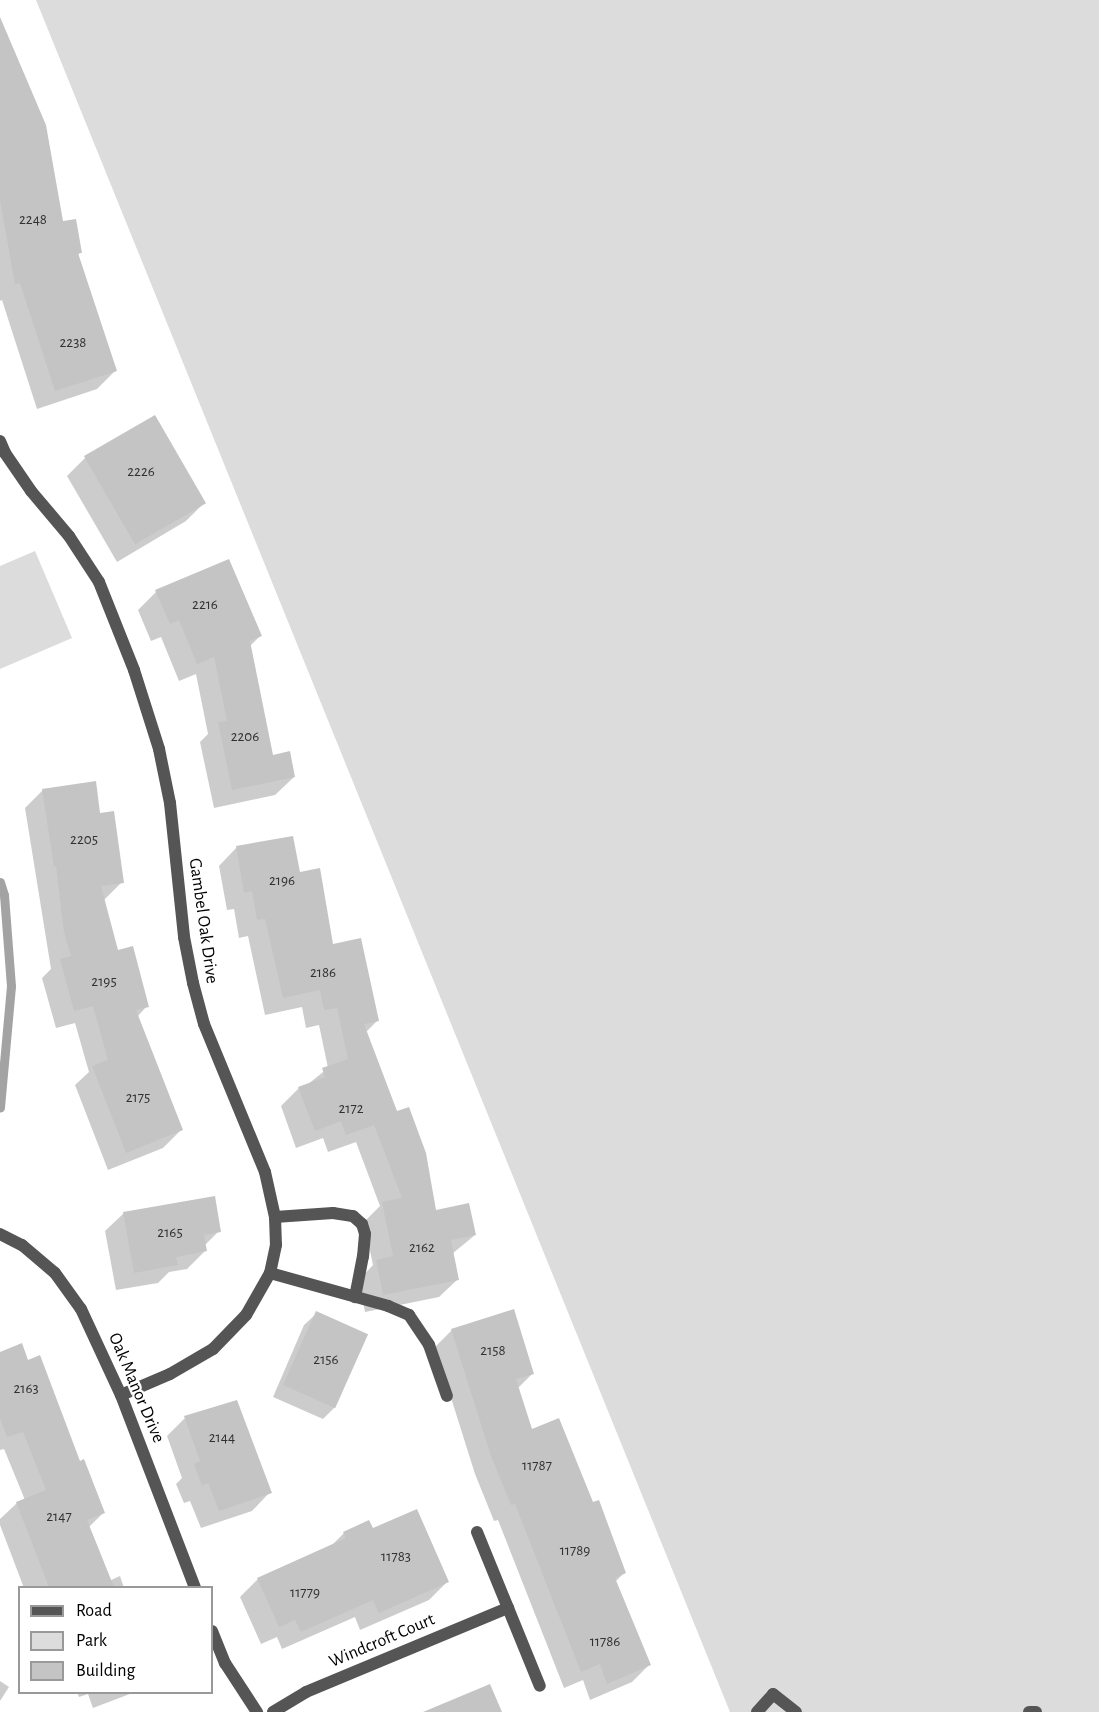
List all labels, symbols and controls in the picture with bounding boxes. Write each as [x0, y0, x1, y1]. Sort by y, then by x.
house number: 2248 [19, 211, 47, 229]
house number: 2238 [60, 334, 86, 352]
house number: 2226 [127, 463, 155, 481]
house number: 2216 [192, 596, 218, 614]
house number: 2206 [231, 728, 259, 746]
house number: 2205 [70, 831, 98, 849]
street label: Gambel Oak Drive [184, 857, 222, 985]
house number: 2196 [269, 872, 295, 890]
house number: 2186 [310, 964, 336, 982]
house number: 2195 [91, 973, 117, 991]
house number: 2175 [126, 1089, 150, 1107]
house number: 2172 [338, 1100, 364, 1118]
house number: 2165 [157, 1224, 183, 1242]
house number: 2162 [409, 1239, 435, 1257]
street label: Oak Manor Drive [103, 1330, 169, 1446]
house number: 2158 [480, 1342, 506, 1360]
house number: 2156 [313, 1351, 339, 1369]
house number: 2163 [13, 1380, 39, 1398]
house number: 2144 [209, 1429, 235, 1447]
house number: 11787 [522, 1457, 552, 1475]
house number: 2147 [46, 1508, 72, 1526]
house number: 11789 [560, 1542, 590, 1560]
house number: 11783 [381, 1548, 411, 1566]
house number: 11779 [290, 1584, 320, 1602]
legend [18, 1586, 213, 1694]
text: Road [76, 1602, 112, 1620]
street label: Windcroft Court [326, 1609, 438, 1673]
text: Park [76, 1632, 107, 1650]
house number: 11786 [590, 1633, 620, 1651]
text: Building [76, 1662, 135, 1680]

